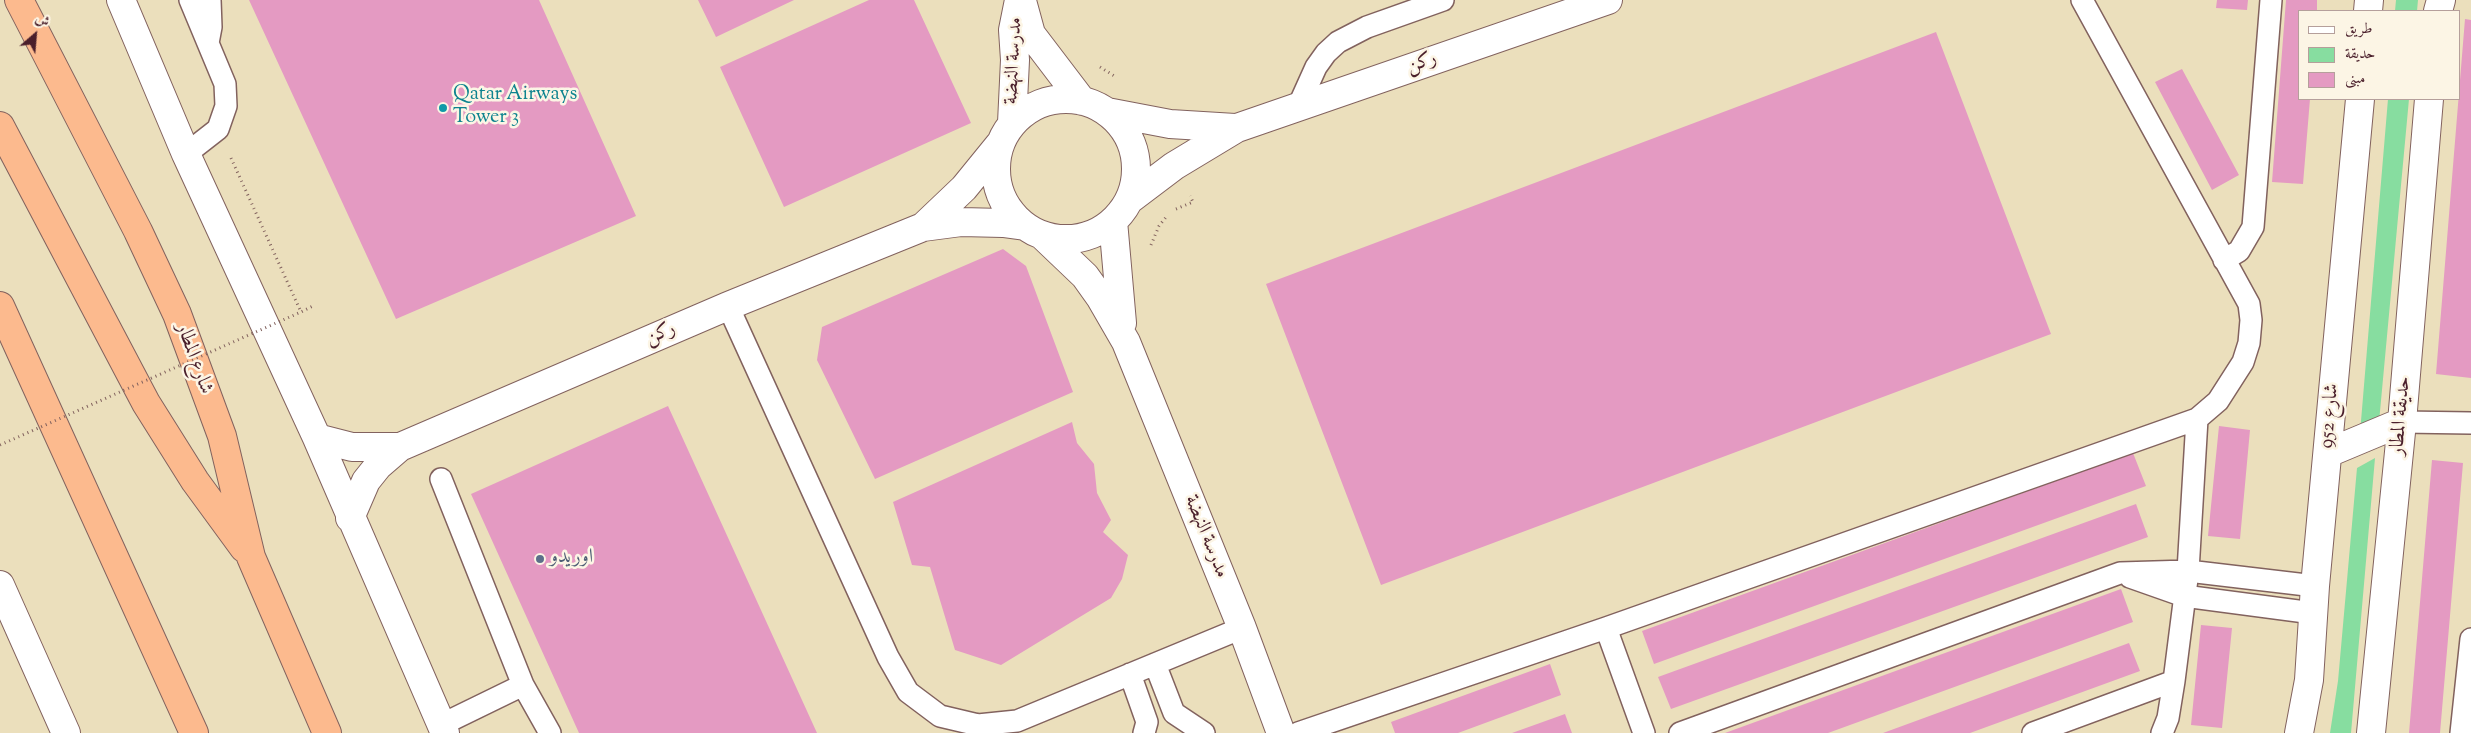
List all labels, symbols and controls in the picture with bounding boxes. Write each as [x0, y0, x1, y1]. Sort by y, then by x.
north arrow [10, 10, 60, 60]
text: ش [31, 10, 53, 34]
legend [2298, 10, 2461, 100]
street label: مدرسة النهضة [1001, 17, 1029, 105]
text: طريق [2345, 19, 2372, 40]
text: حديقة [2345, 44, 2375, 65]
street label: ركن [1404, 48, 1440, 80]
text: مبنى [2345, 69, 2365, 90]
place label: Qatar Airways Tower 3 [453, 84, 577, 131]
marker: Qatar Airways Tower 3 [437, 102, 449, 114]
street label: ركن [642, 318, 680, 352]
street label: شارع المطار [169, 320, 217, 398]
street label: حديقة المطار [2387, 375, 2417, 457]
street label: شارع 952 [2316, 383, 2346, 449]
street label: مدرسة النهضة [1178, 492, 1232, 582]
place label: اوريدو [550, 547, 593, 571]
marker: اوريدو [534, 553, 546, 565]

